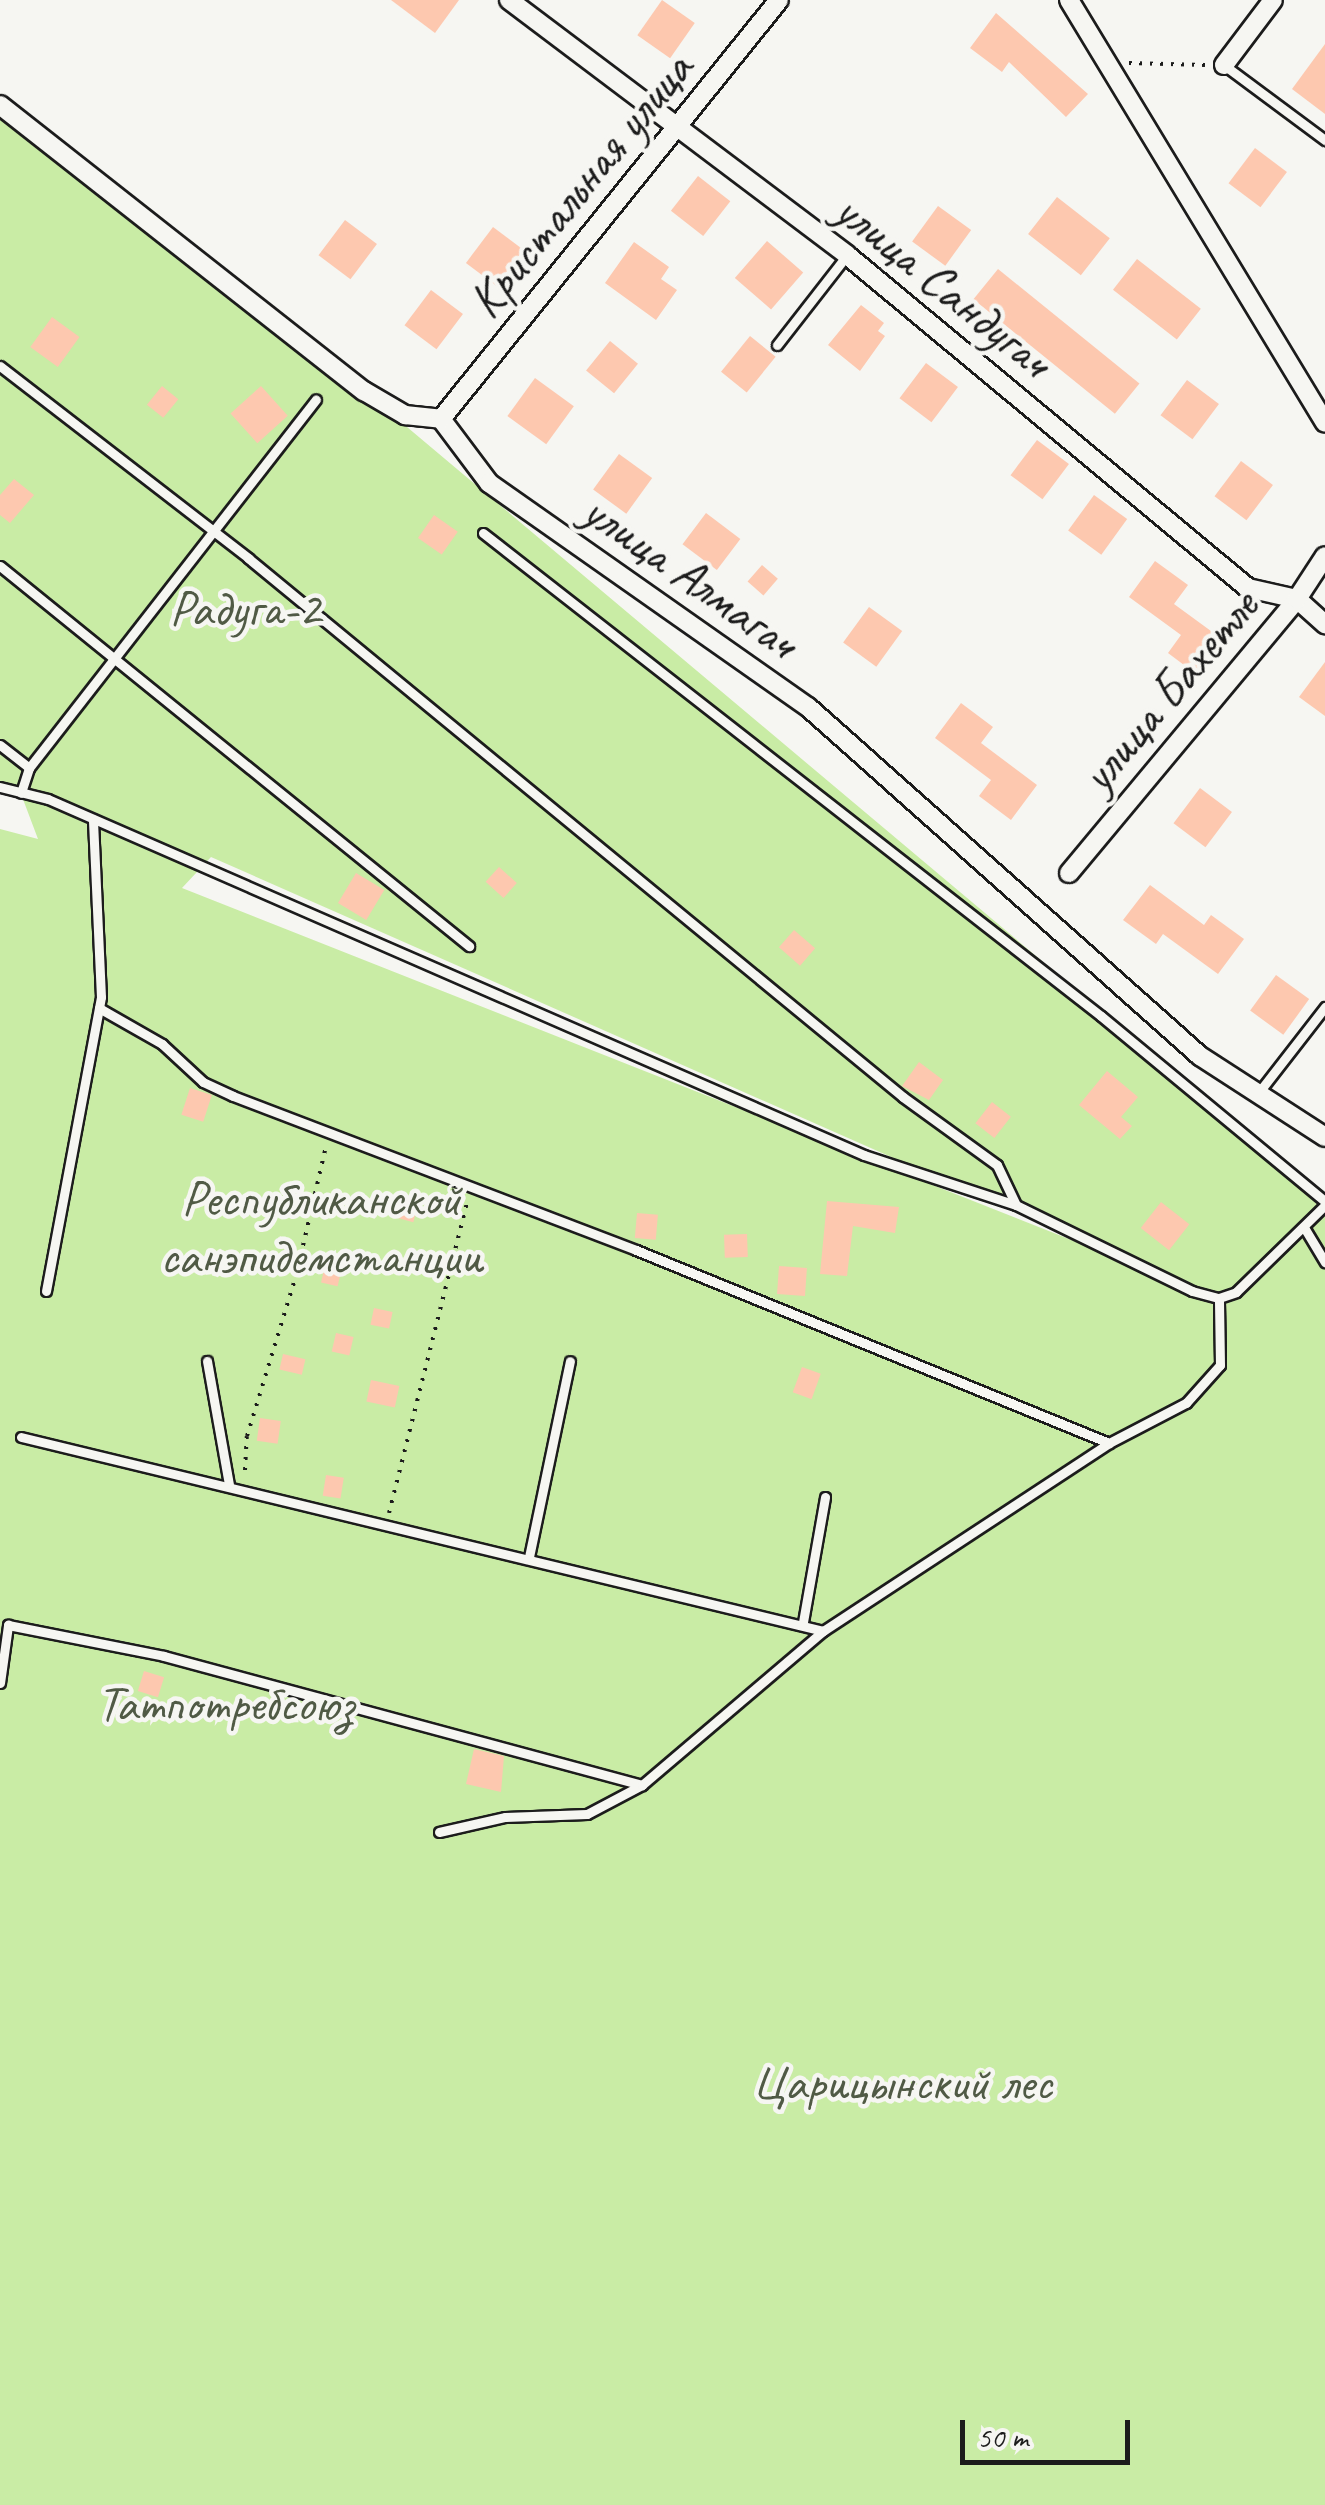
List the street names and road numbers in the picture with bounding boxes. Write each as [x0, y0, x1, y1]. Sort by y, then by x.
street label: Кристальная улица [454, 39, 706, 331]
street label: улица Сандугач [824, 181, 1062, 389]
street label: улица Алмагач [570, 479, 810, 673]
street label: улица Бахетле [1065, 575, 1273, 807]

